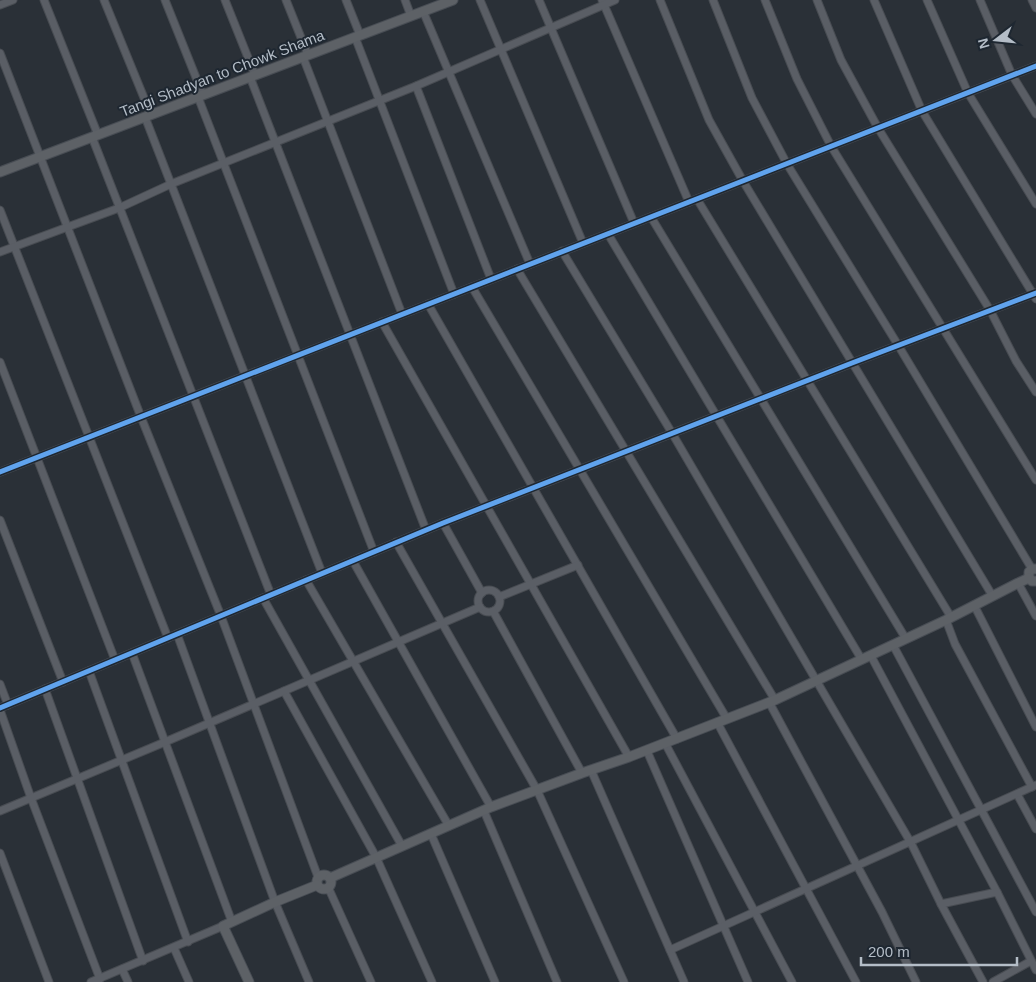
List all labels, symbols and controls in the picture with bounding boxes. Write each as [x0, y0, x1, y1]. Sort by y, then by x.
north arrow [971, 15, 1021, 65]
street label: Tangi Shadyan to Chowk Shama [117, 26, 327, 120]
text: N [974, 37, 993, 51]
scale bar [861, 934, 1017, 966]
text: 200 m [868, 943, 910, 960]

